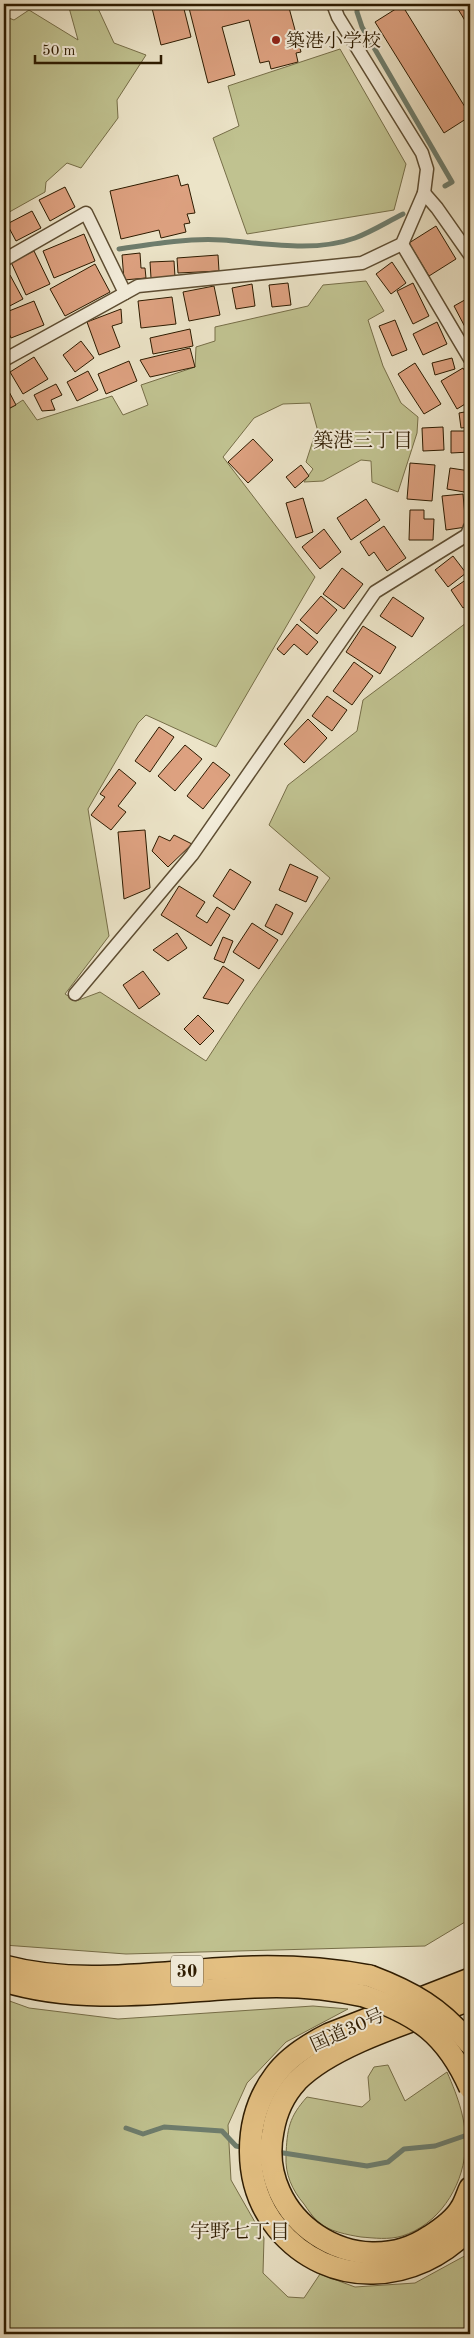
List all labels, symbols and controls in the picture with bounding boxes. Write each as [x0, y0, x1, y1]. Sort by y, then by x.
place label: 築港小学校 [286, 31, 381, 52]
scale bar [35, 32, 161, 64]
marker: 築港小学校 [270, 34, 282, 46]
text: 50 m [42, 44, 76, 59]
district label: 築港三丁目 [313, 430, 413, 452]
road number: 30 [171, 1955, 203, 1986]
street label: 国道30号 [307, 2005, 388, 2056]
district label: 宇野七丁目 [190, 2221, 290, 2243]

